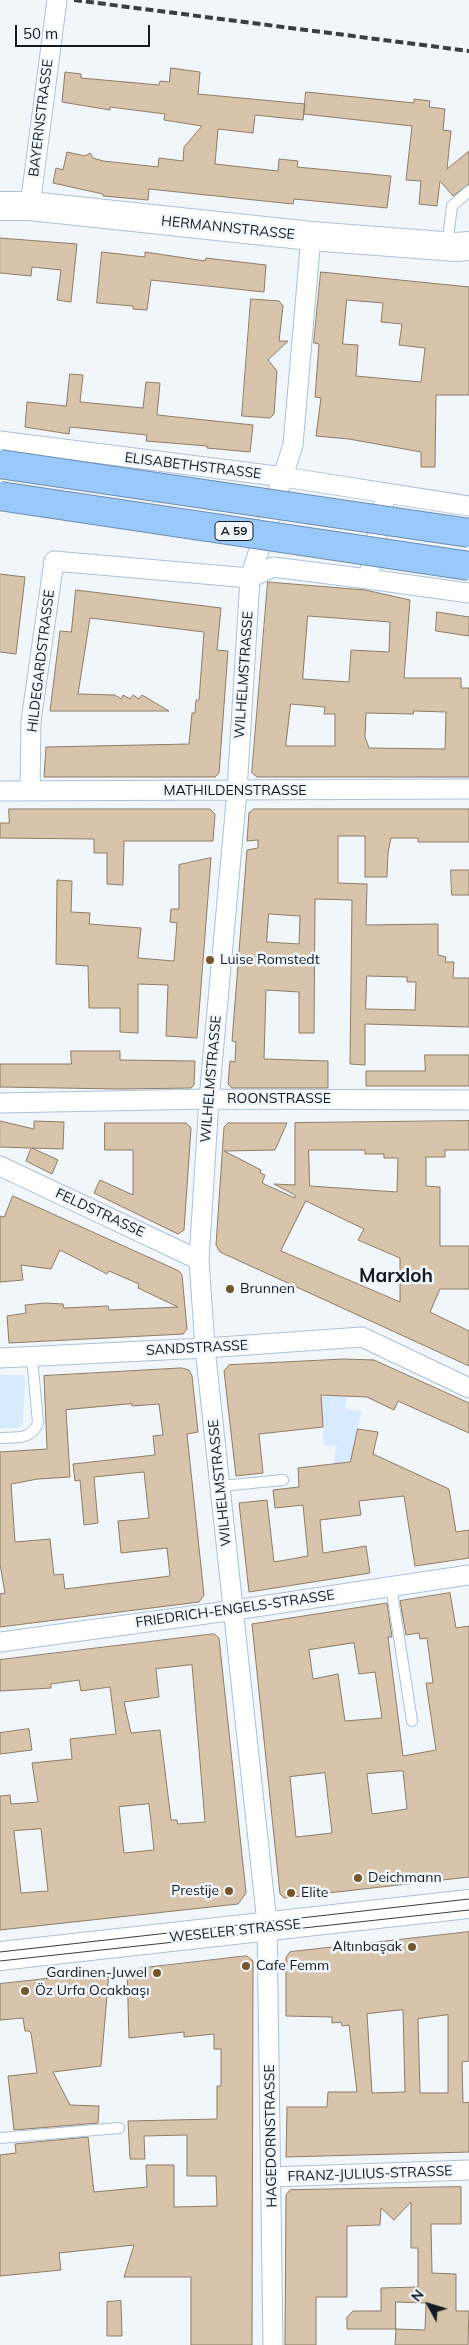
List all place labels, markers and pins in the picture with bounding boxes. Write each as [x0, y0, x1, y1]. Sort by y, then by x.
place label: Luise Romstedt [220, 952, 320, 968]
marker: Luise Romstedt [204, 954, 216, 966]
place label: Brunnen [240, 1281, 295, 1297]
marker: Brunnen [224, 1283, 236, 1295]
place label: Deichmann [368, 1870, 442, 1886]
marker: Deichmann [352, 1872, 364, 1884]
place label: Prestije [171, 1883, 219, 1899]
marker: Prestije [223, 1885, 235, 1897]
place label: Elite [301, 1885, 328, 1901]
marker: Elite [285, 1887, 297, 1899]
place label: Altınbaşak [333, 1939, 402, 1955]
marker: Altınbaşak [406, 1941, 418, 1953]
place label: Cafe Femm [256, 1958, 329, 1974]
marker: Cafe Femm [240, 1960, 252, 1972]
place label: Gardinen-Juwel [46, 1965, 147, 1981]
marker: Gardinen-Juwel [151, 1967, 163, 1979]
place label: Öz Urfa Ocakbaşı [35, 1983, 149, 1999]
marker: Öz Urfa Ocakbaşı [19, 1985, 31, 1997]

